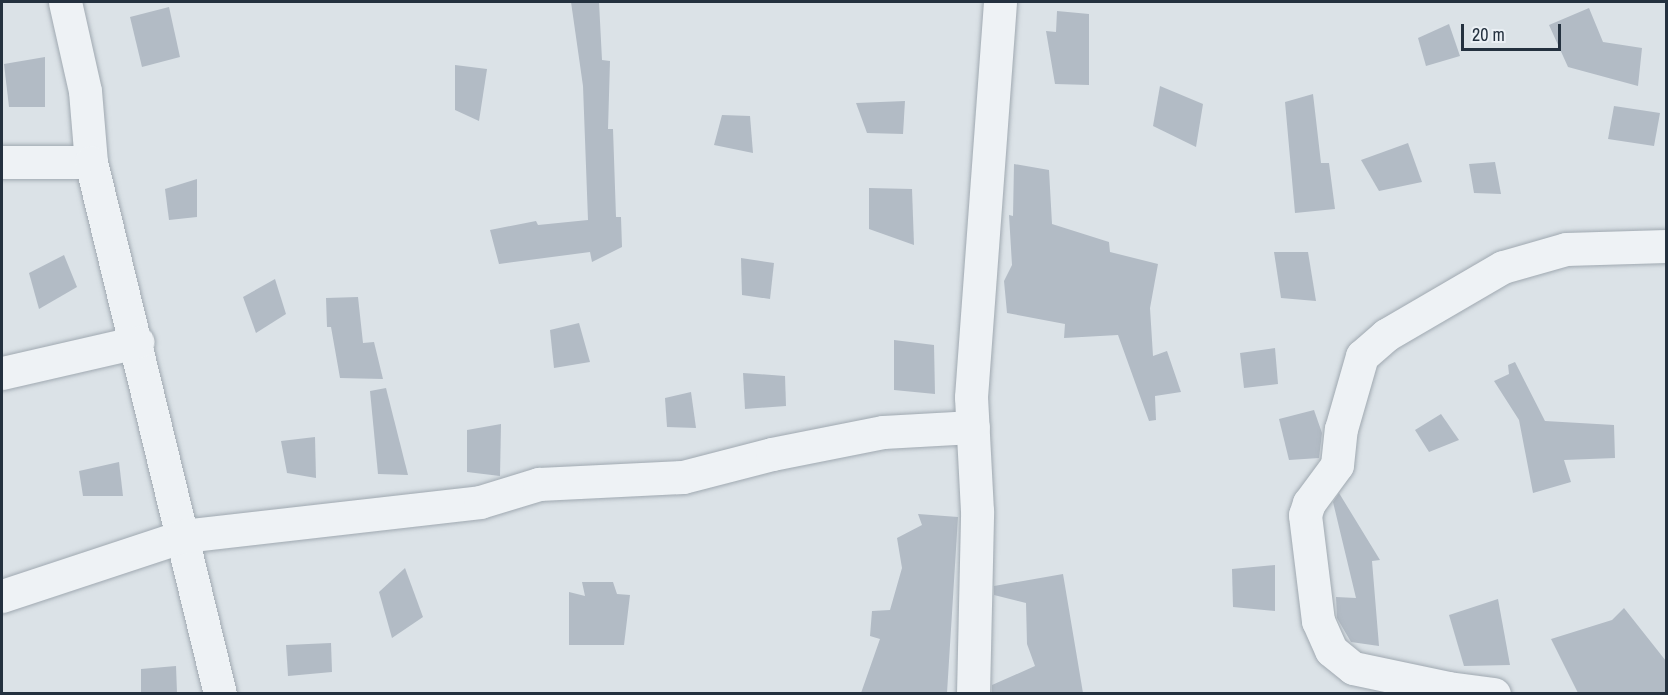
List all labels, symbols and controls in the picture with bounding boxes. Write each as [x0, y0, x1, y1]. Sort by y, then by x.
scale bar [1464, 12, 1564, 50]
text: 20 m [1472, 22, 1505, 47]

